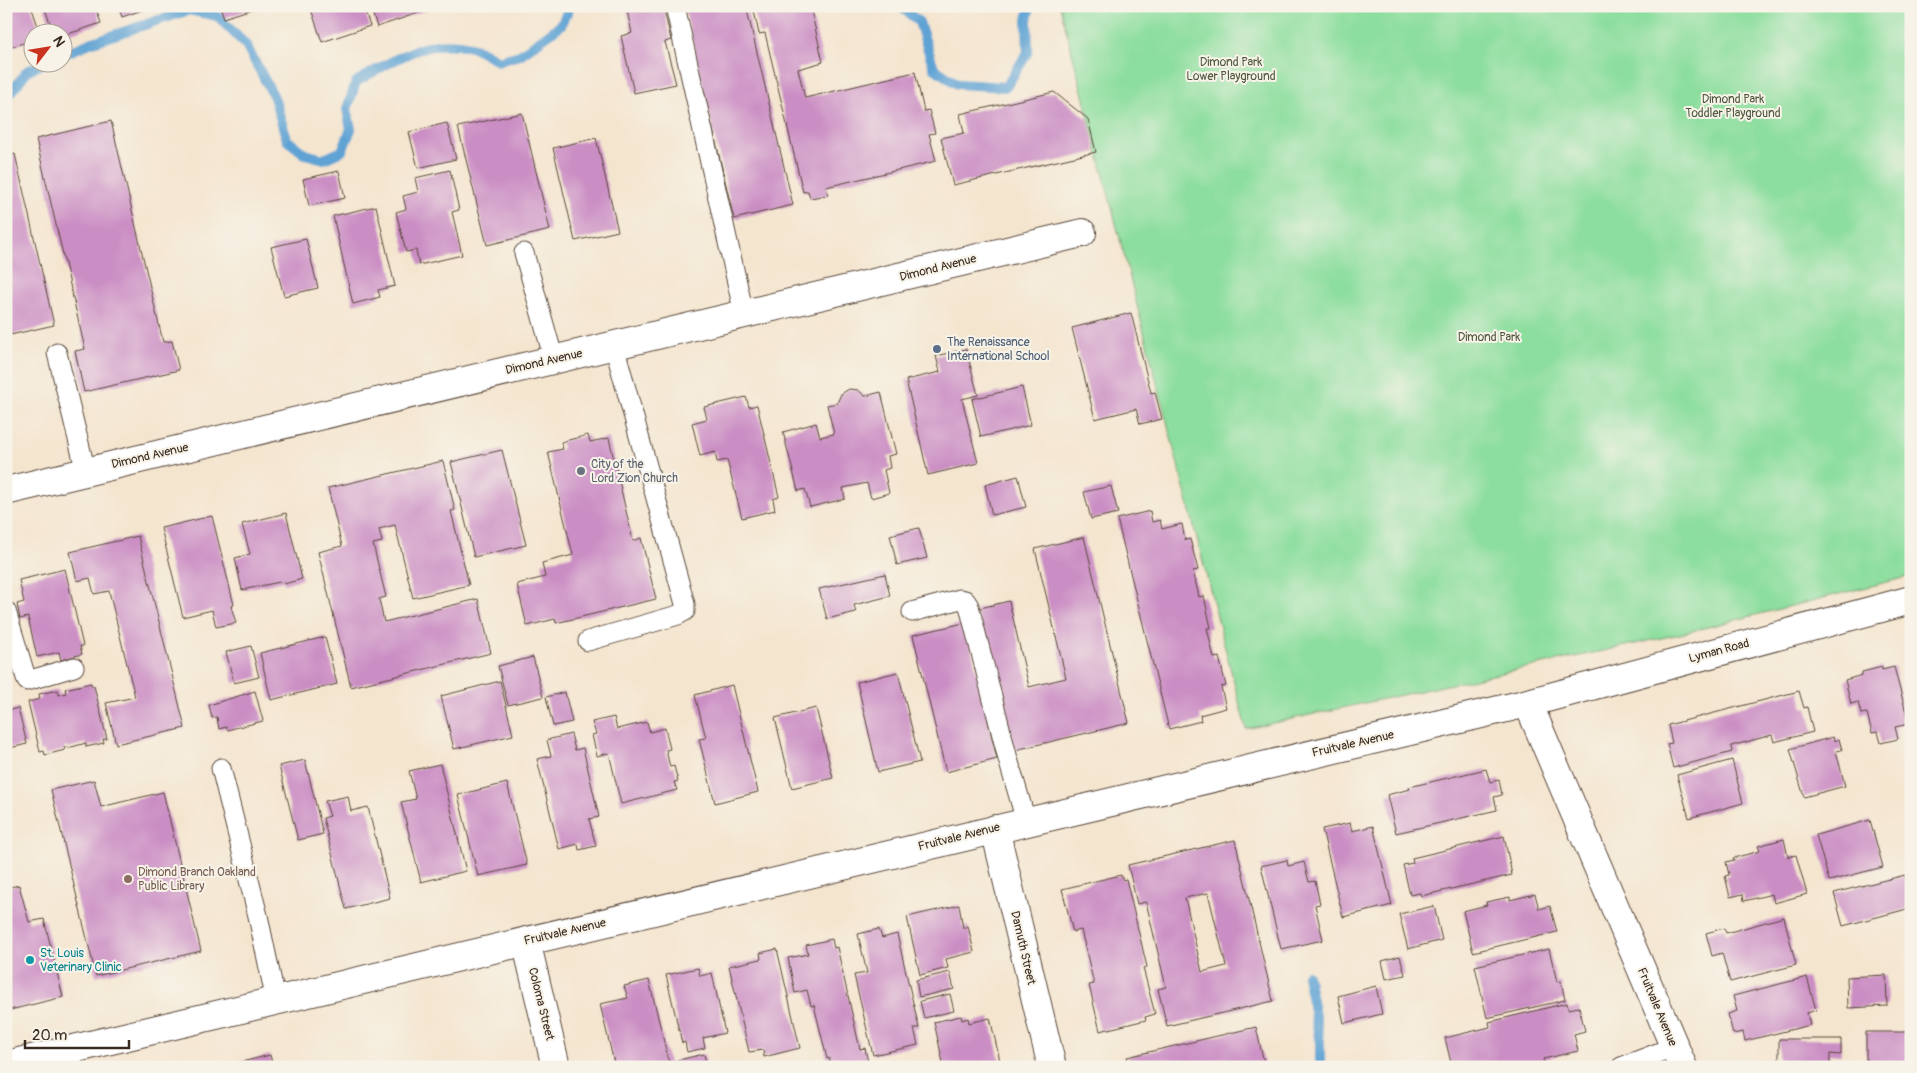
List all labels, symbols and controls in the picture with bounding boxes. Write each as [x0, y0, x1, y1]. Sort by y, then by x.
north arrow [22, 22, 72, 72]
text: N [49, 33, 68, 50]
park label: Dimond Park Lower Playground [1186, 55, 1276, 84]
park label: Dimond Park Toddler Playground [1685, 92, 1781, 121]
street label: Dimond Avenue [898, 251, 978, 285]
park label: Dimond Park [1458, 330, 1520, 345]
place label: The Renaissance International School [947, 335, 1050, 364]
marker: The Renaissance International School [931, 343, 943, 355]
street label: Dimond Avenue [504, 346, 584, 378]
street label: Dimond Avenue [110, 440, 190, 472]
place label: City of the Lord Zion Church [591, 457, 678, 486]
marker: City of the Lord Zion Church [575, 465, 587, 477]
street label: Lyman Road [1687, 636, 1751, 666]
street label: Fruitvale Avenue [1311, 727, 1396, 761]
street label: Fruitvale Avenue [917, 820, 1002, 854]
place label: Dimond Branch Oakland Public Library [138, 865, 256, 894]
marker: Dimond Branch Oakland Public Library [122, 873, 134, 885]
street label: Damuth Street [1007, 910, 1039, 987]
street label: Fruitvale Avenue [523, 915, 608, 949]
place label: St. Louis Veterinary Clinic [40, 946, 122, 975]
marker: St. Louis Veterinary Clinic [24, 954, 36, 966]
street label: Coloma Street [525, 966, 557, 1042]
street label: Fruitvale Avenue [1634, 966, 1680, 1049]
scale bar [25, 1018, 129, 1050]
text: 20 m [32, 1026, 67, 1045]

